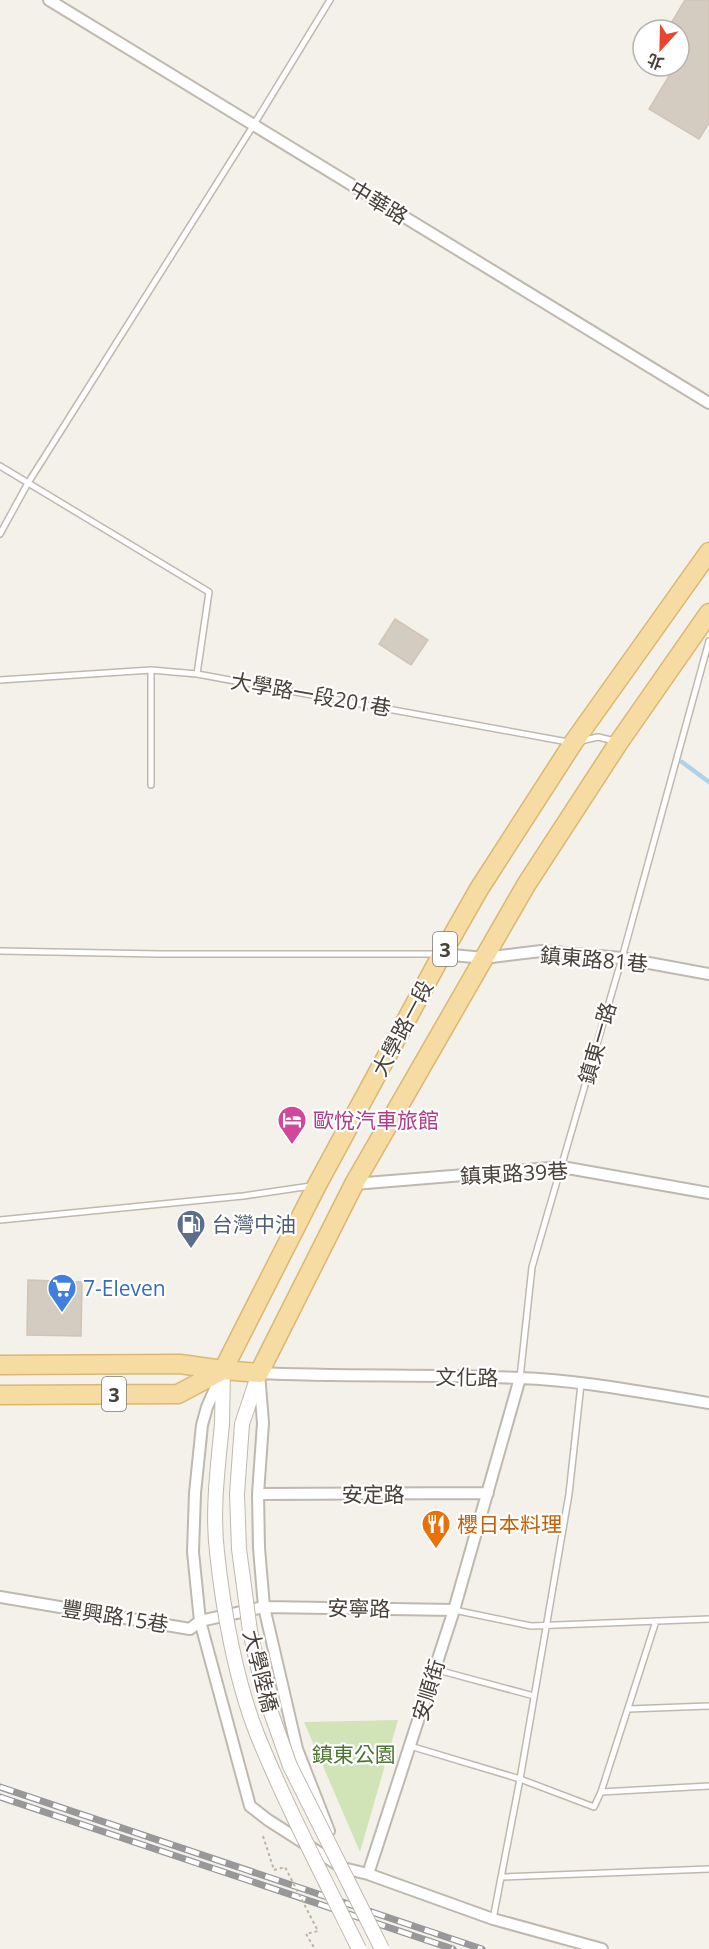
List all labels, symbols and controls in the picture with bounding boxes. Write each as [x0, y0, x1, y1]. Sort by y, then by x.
north arrow [631, 18, 691, 78]
text: 北 [644, 49, 667, 75]
street label: 中華路 [345, 174, 413, 230]
street label: 大學路一段201巷 [229, 666, 393, 722]
road number: 3 [433, 932, 457, 966]
street label: 鎮東路81巷 [539, 940, 649, 978]
street label: 大學路一段 [365, 975, 439, 1081]
street label: 鎮東一路 [572, 999, 622, 1087]
hotel icon: 歐悅汽車旅館 [276, 1104, 308, 1146]
place label: 歐悅汽車旅館 [313, 1106, 439, 1134]
street label: 鎮東路39巷 [459, 1156, 569, 1190]
fuel station icon: 台灣中油 [175, 1208, 207, 1250]
place label: 台灣中油 [212, 1210, 296, 1238]
supermarket icon: 7-Eleven [46, 1272, 78, 1314]
place label: 7-Eleven [83, 1274, 166, 1302]
street label: 文化路 [435, 1362, 499, 1392]
road number: 3 [102, 1377, 126, 1411]
street label: 安定路 [342, 1480, 405, 1508]
restaurant icon: 櫻日本料理 [420, 1508, 452, 1550]
place label: 櫻日本料理 [457, 1510, 562, 1538]
street label: 安寧路 [327, 1593, 391, 1623]
street label: 豐興路15巷 [59, 1594, 171, 1638]
street label: 大學陸橋 [237, 1627, 285, 1715]
street label: 安順街 [405, 1656, 451, 1724]
park label: 鎮東公園 [312, 1740, 396, 1768]

